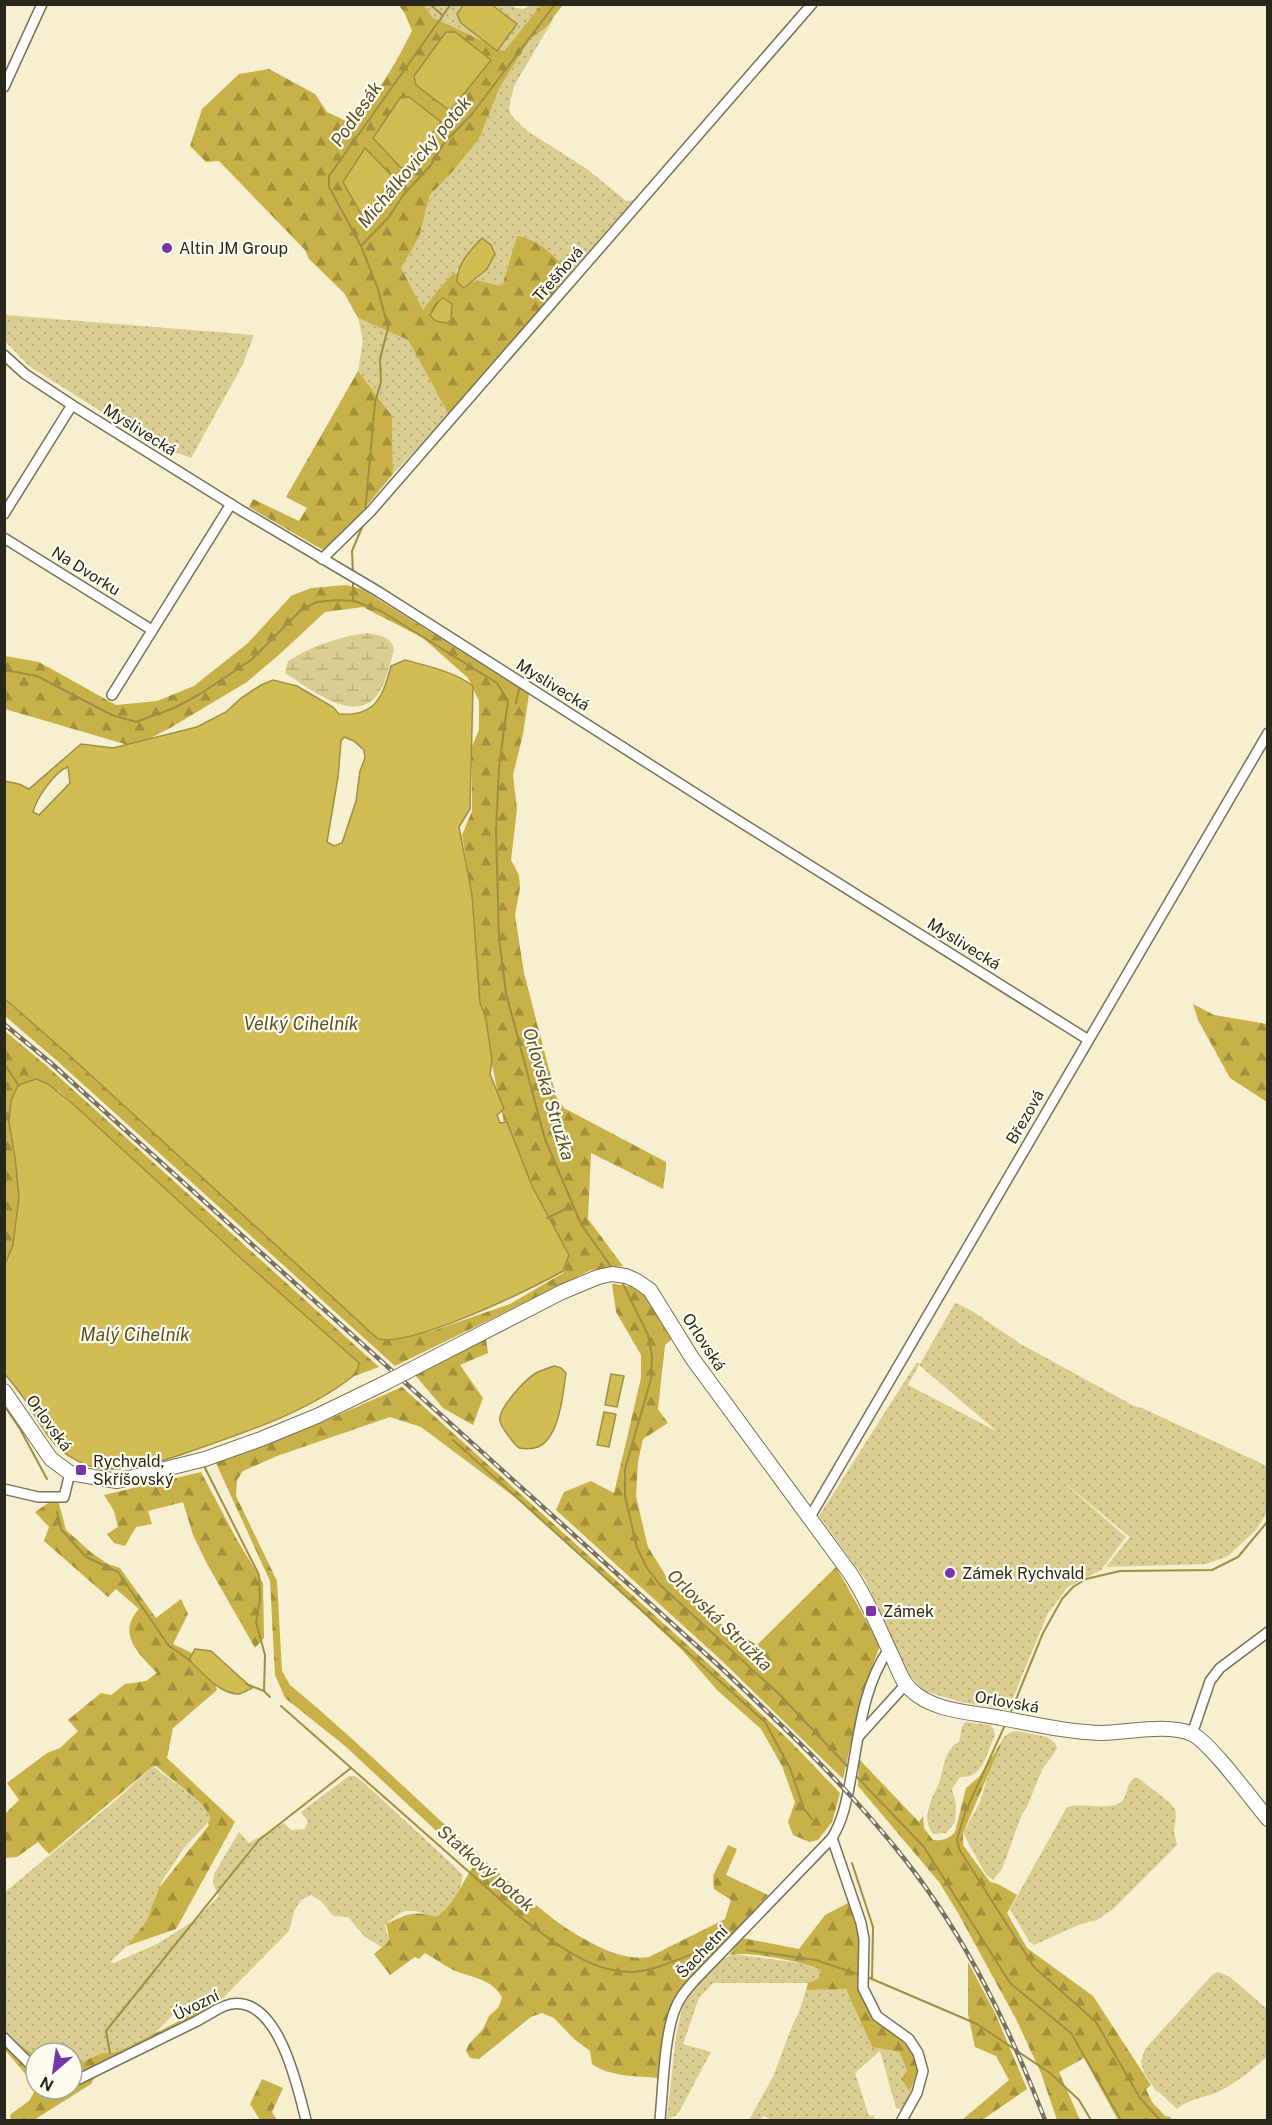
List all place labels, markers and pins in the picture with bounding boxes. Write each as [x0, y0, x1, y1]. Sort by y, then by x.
place label: Altin JM Group [179, 239, 288, 258]
marker: Altin JM Group [160, 241, 174, 255]
place label: Rychvald, Skříšovský [93, 1452, 174, 1489]
marker: Rychvald, Skříšovský [74, 1463, 88, 1477]
place label: Zámek Rychvald [962, 1564, 1084, 1583]
marker: Zámek Rychvald [943, 1566, 957, 1580]
place label: Zámek [883, 1602, 934, 1621]
marker: Zámek [864, 1604, 878, 1618]

